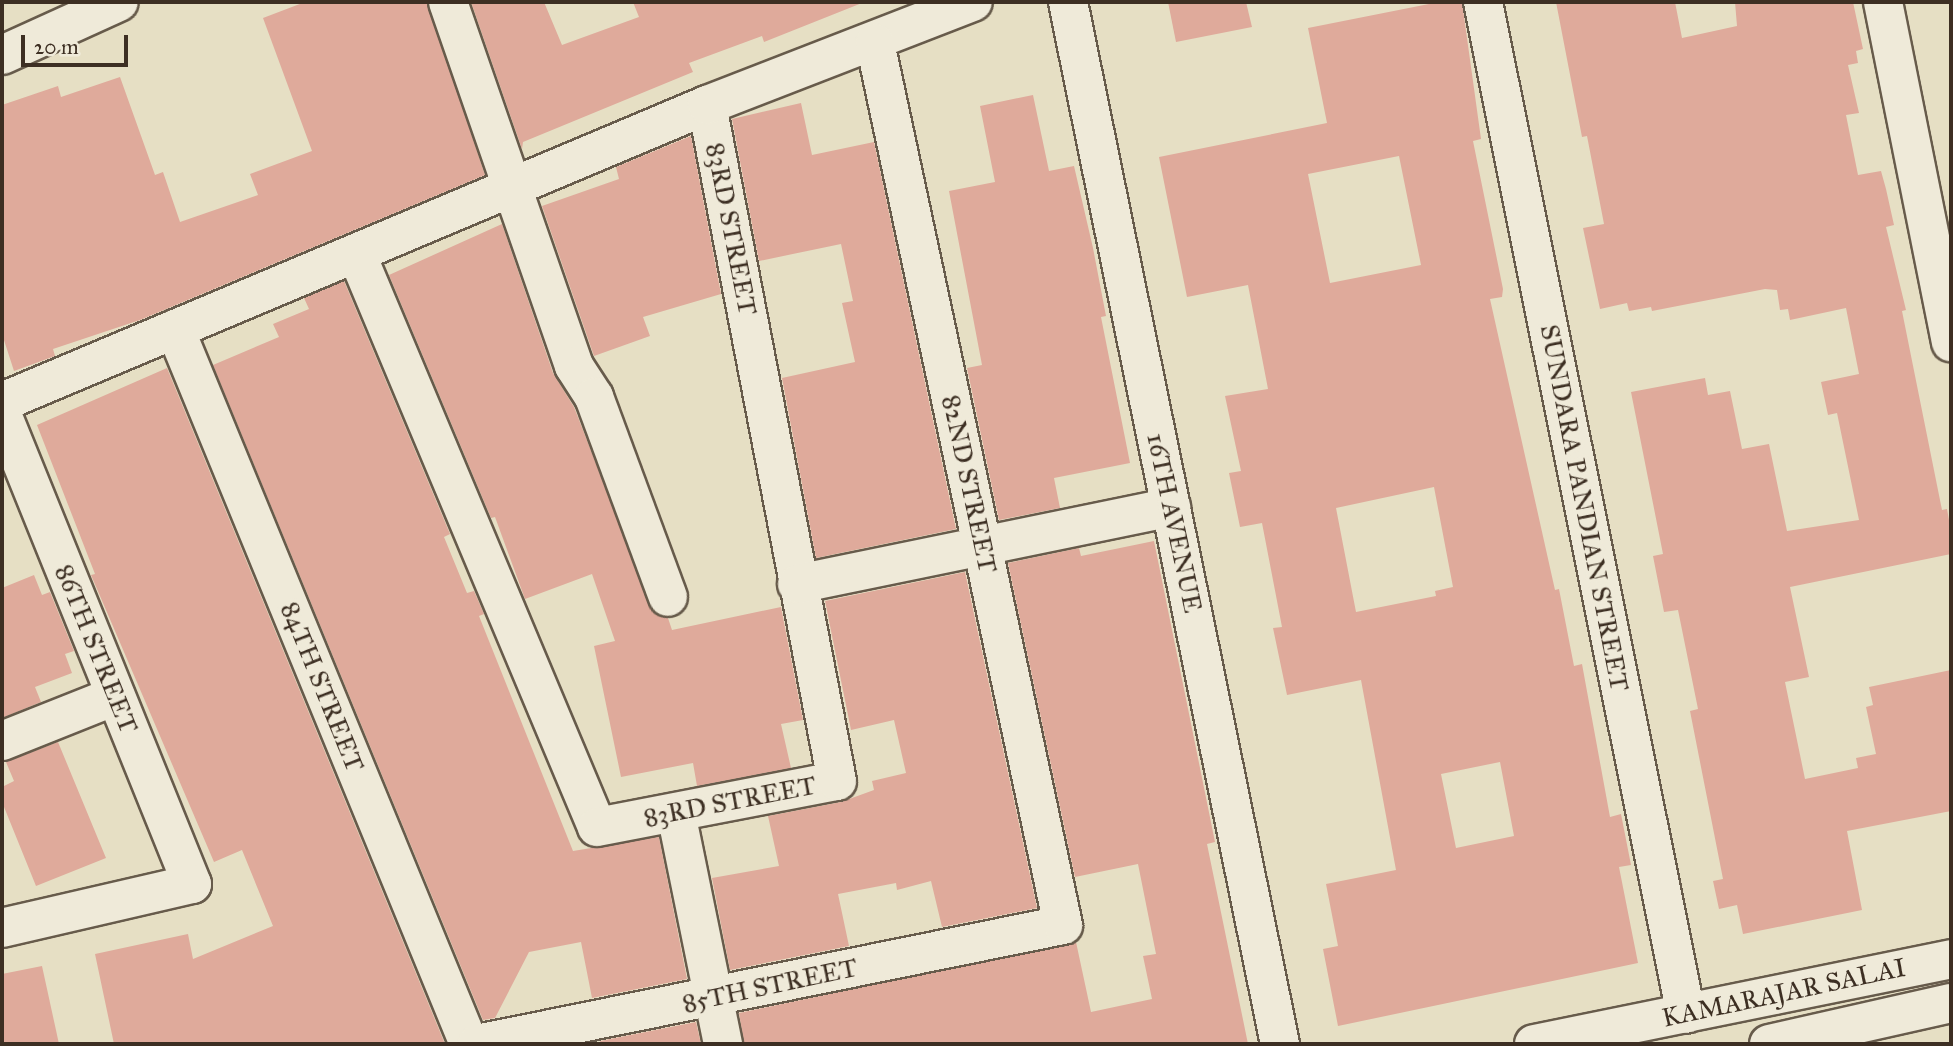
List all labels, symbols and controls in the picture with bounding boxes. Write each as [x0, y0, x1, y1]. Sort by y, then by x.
scale bar [24, 21, 131, 65]
text: 20 m [34, 34, 79, 60]
street label: 83RD STREET [699, 140, 763, 318]
street label: SUNDARA PANDIAN STREET [1533, 322, 1635, 694]
street label: 82ND STREET [935, 392, 1003, 576]
street label: 16TH AVENUE [1140, 430, 1208, 616]
street label: 86TH STREET [48, 560, 144, 738]
street label: 84TH STREET [274, 598, 370, 776]
street label: 83RD STREET [641, 770, 819, 834]
street label: 85TH STREET [680, 952, 860, 1020]
street label: KAMARAJAR SALAI [1659, 952, 1909, 1034]

